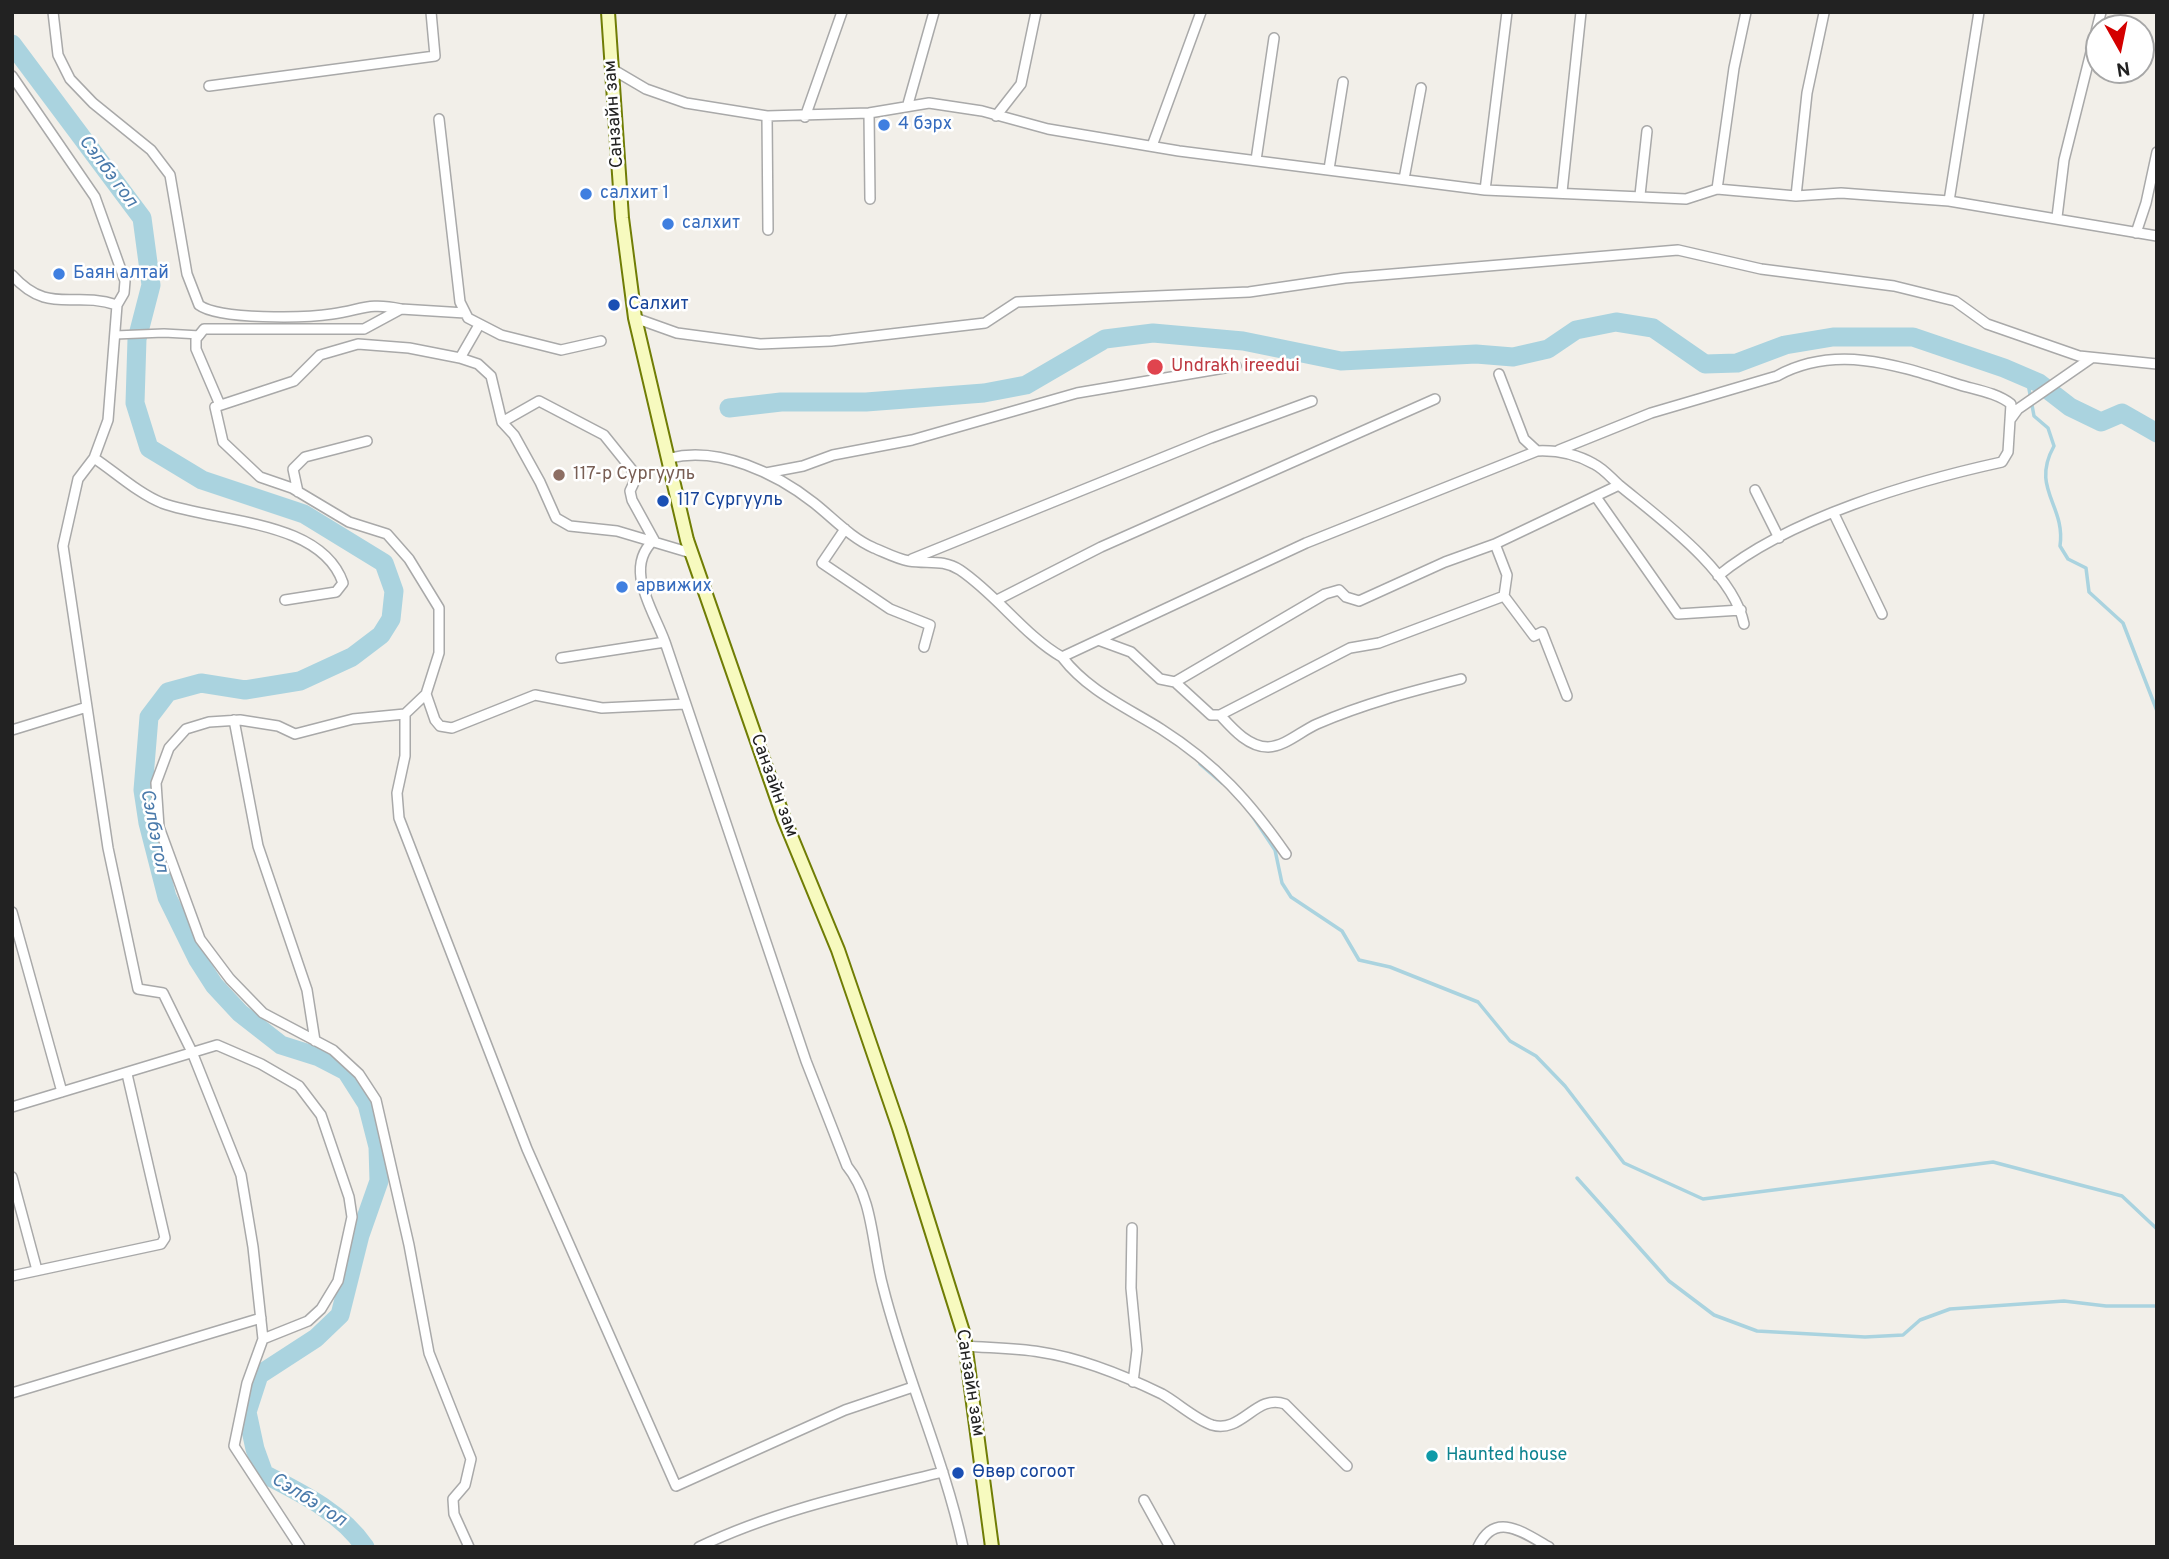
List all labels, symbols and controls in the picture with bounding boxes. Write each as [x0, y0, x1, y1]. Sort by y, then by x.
north arrow [2085, 14, 2155, 84]
text: N [2114, 55, 2132, 81]
street label: Санзайн зам [600, 59, 630, 169]
place label: 4 бэрх [898, 114, 952, 136]
marker: 4 бэрх [876, 117, 892, 133]
water label: Сэлбэ гол [72, 131, 142, 213]
place label: салхит 1 [600, 183, 669, 205]
marker: салхит 1 [578, 186, 594, 202]
place label: салхит [682, 213, 740, 235]
marker: салхит [660, 216, 676, 232]
place label: Баян алтай [73, 263, 169, 285]
marker: Баян алтай [51, 266, 67, 282]
place label: Салхит [628, 294, 689, 316]
marker: Салхит [606, 297, 622, 313]
place label: Undrakh ireedui [1171, 356, 1300, 378]
marker: Undrakh ireedui [1145, 357, 1165, 377]
place label: 117-р Сургууль [573, 464, 695, 486]
marker: 117-р Сургууль [551, 467, 567, 483]
place label: 117 Сургууль [677, 490, 783, 512]
marker: 117 Сургууль [655, 493, 671, 509]
place label: арвижих [636, 576, 712, 598]
marker: арвижих [614, 579, 630, 595]
street label: Санзайн зам [744, 731, 802, 841]
water label: Сэлбэ гол [134, 787, 172, 875]
street label: Санзайн зам [950, 1328, 988, 1438]
place label: Haunted house [1446, 1445, 1567, 1467]
marker: Haunted house [1424, 1448, 1440, 1464]
place label: Өвөр согоот [972, 1462, 1075, 1484]
marker: Өвөр согоот [950, 1465, 966, 1481]
water label: Сэлбэ гол [266, 1469, 350, 1533]

